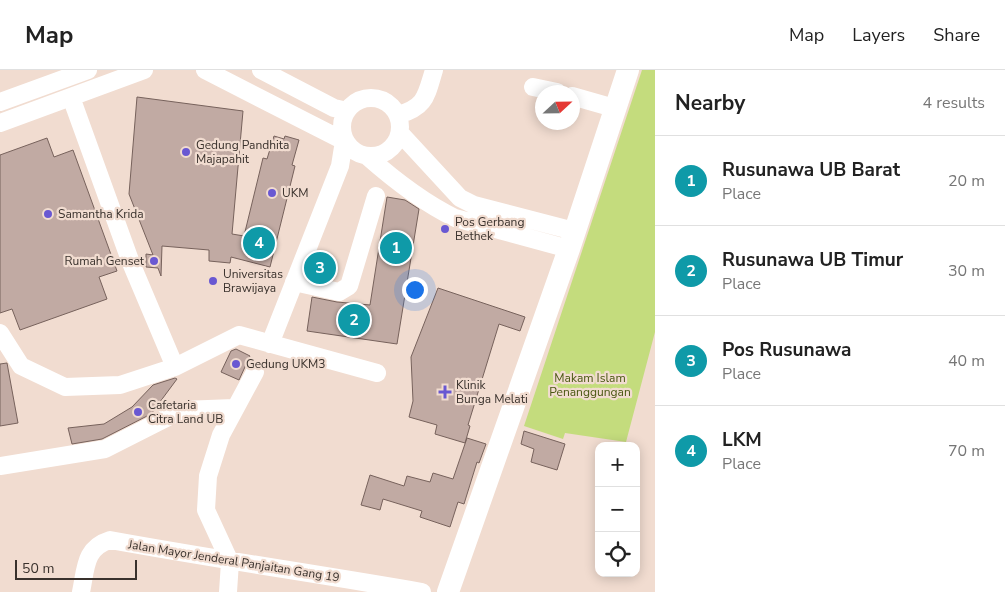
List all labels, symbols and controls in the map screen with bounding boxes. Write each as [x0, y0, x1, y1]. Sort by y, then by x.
text: Map [25, 19, 73, 51]
text: Map [789, 23, 824, 47]
text: Layers [852, 23, 905, 47]
text: Share [933, 23, 980, 47]
north arrow [535, 85, 580, 130]
text: Nearby [675, 89, 745, 117]
text: 4 results [923, 92, 985, 114]
place label: Gedung Pandhita Majapahit [196, 137, 289, 167]
marker: Gedung Pandhita Majapahit [180, 146, 192, 158]
text: Rusunawa UB Barat [722, 157, 900, 183]
text: 1 [686, 170, 696, 192]
text: 20 m [948, 170, 985, 192]
text: Place [722, 183, 761, 205]
place label: UKM [282, 185, 309, 201]
marker: UKM [266, 187, 278, 199]
place label: Samantha Krida [58, 206, 144, 222]
marker: Samantha Krida [42, 208, 54, 220]
place label: Pos Gerbang Bethek [455, 214, 524, 244]
marker: Pos Gerbang Bethek [439, 223, 451, 235]
pin: 4 [243, 224, 275, 262]
pin: 1 [380, 229, 412, 267]
text: Rusunawa UB Timur [722, 247, 903, 273]
pin: 3 [304, 249, 336, 287]
place label: Rumah Genset [64, 253, 145, 269]
marker: Rumah Genset [148, 255, 160, 267]
text: 2 [686, 260, 696, 282]
text: 30 m [948, 260, 985, 282]
place label: Universitas Brawijaya [223, 266, 283, 296]
text: Place [722, 273, 761, 295]
marker: Universitas Brawijaya [207, 275, 219, 287]
your location [402, 277, 428, 303]
pin: 2 [338, 301, 370, 339]
text: Pos Rusunawa [722, 337, 851, 363]
text: 3 [686, 350, 696, 372]
text: 40 m [948, 350, 985, 372]
place label: Gedung UKM3 [246, 356, 325, 372]
marker: Gedung UKM3 [230, 358, 242, 370]
text: Place [722, 363, 761, 385]
park label: Makam Islam Penanggungan [549, 370, 631, 400]
place label: Klinik Bunga Melati [456, 377, 528, 407]
marker: Klinik Bunga Melati [438, 385, 452, 399]
place label: Cafetaria Citra Land UB [148, 397, 223, 427]
marker: Cafetaria Citra Land UB [132, 406, 144, 418]
text: LKM [722, 427, 762, 453]
text: 4 [686, 440, 696, 462]
text: 70 m [948, 440, 985, 462]
map controls [595, 442, 640, 577]
button: + [595, 442, 640, 487]
text: Place [722, 453, 761, 475]
button: − [595, 487, 640, 532]
button: locate [595, 532, 640, 577]
street label: Jalan Mayor Jenderal Panjaitan Gang 19 [126, 536, 341, 586]
scale bar [15, 557, 138, 580]
text: 50 m [22, 559, 54, 578]

